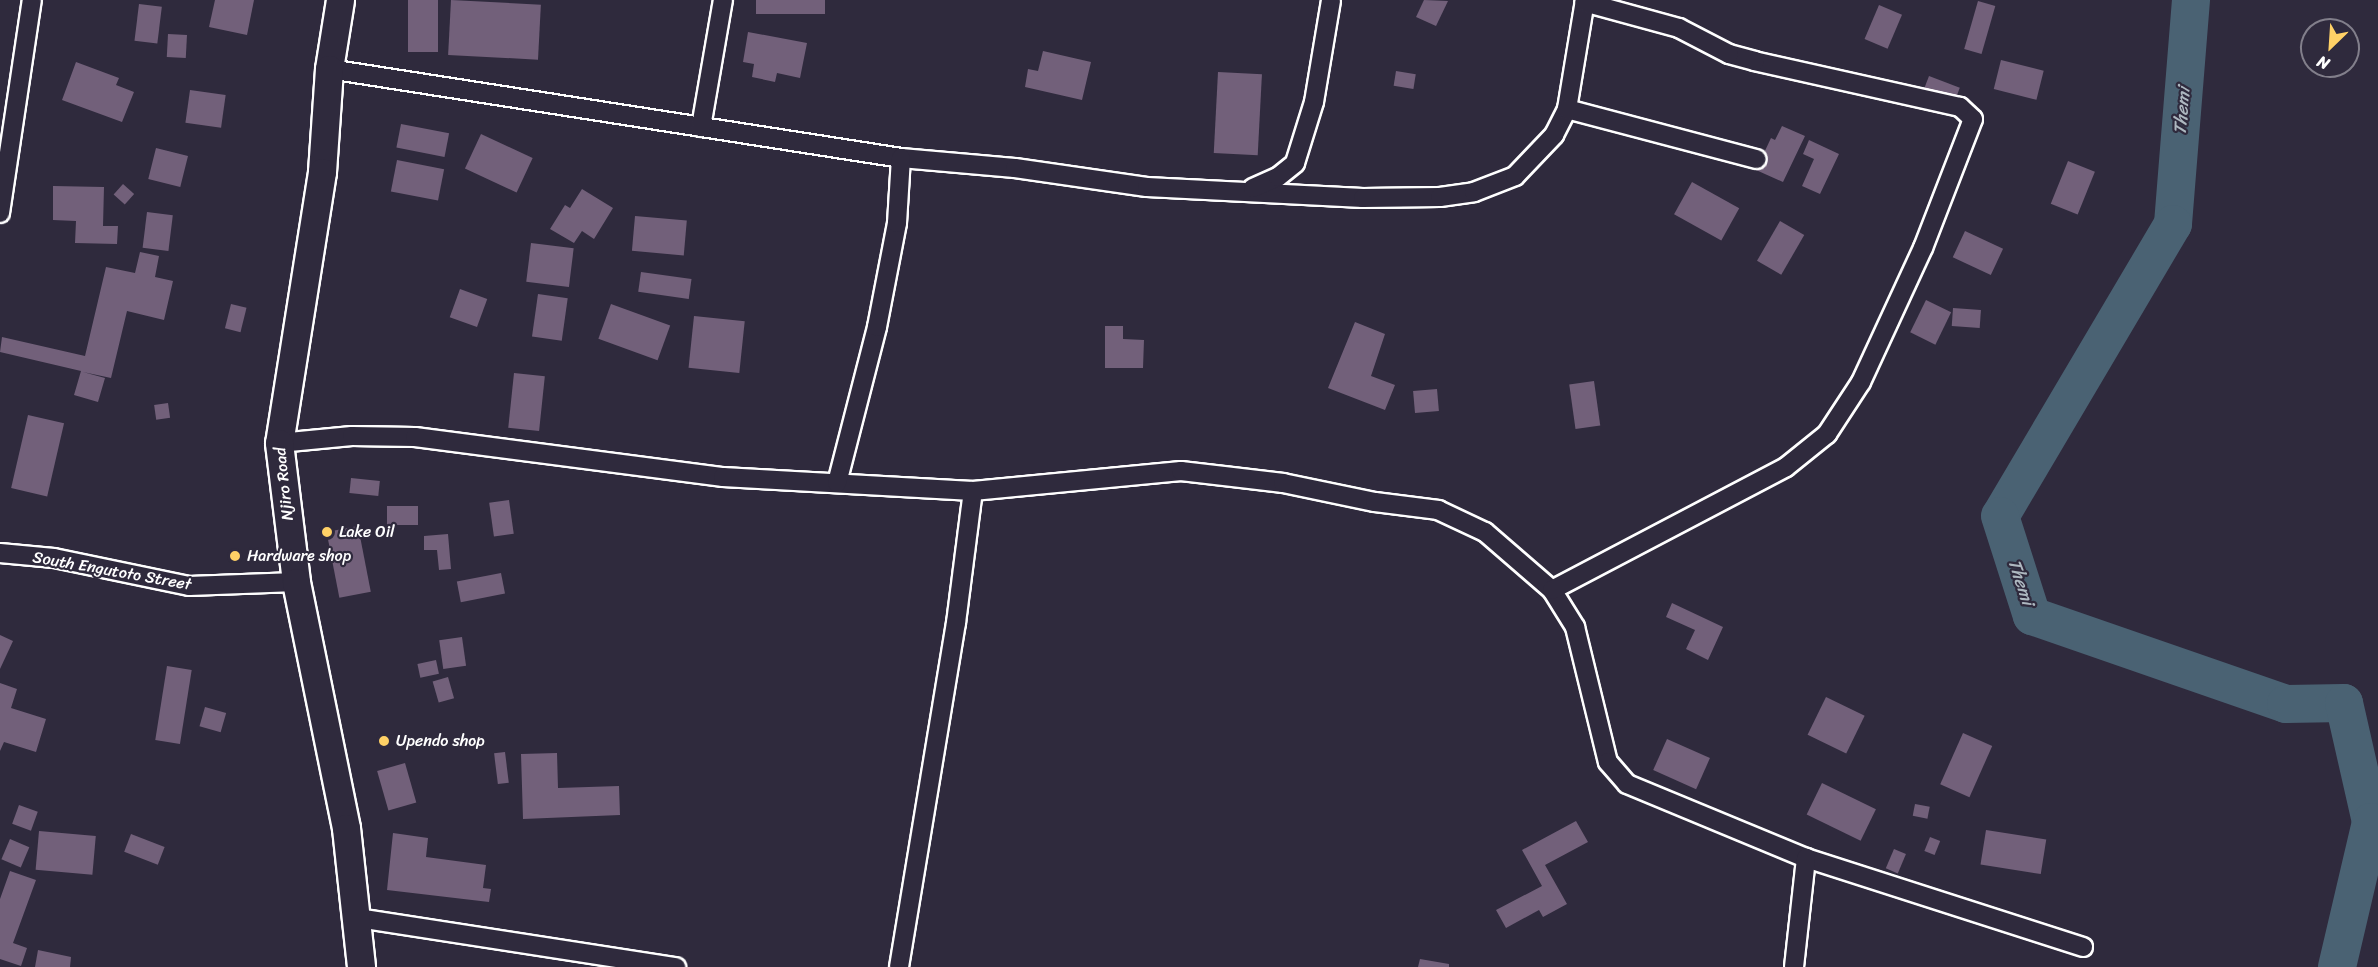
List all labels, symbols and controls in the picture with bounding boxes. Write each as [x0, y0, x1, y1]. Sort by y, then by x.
north arrow [2300, 18, 2360, 78]
text: N [2312, 47, 2334, 78]
water label: Themi [2169, 86, 2195, 136]
street label: Njiro Road [271, 446, 297, 522]
place label: Lake Oil [339, 522, 395, 542]
marker: Lake Oil [320, 525, 334, 539]
place label: Hardware shop [247, 546, 351, 566]
street label: South Engutoto Street [31, 548, 193, 594]
marker: Hardware shop [228, 549, 242, 563]
water label: Themi [2003, 556, 2039, 608]
place label: Upendo shop [396, 731, 485, 751]
marker: Upendo shop [377, 734, 391, 748]

